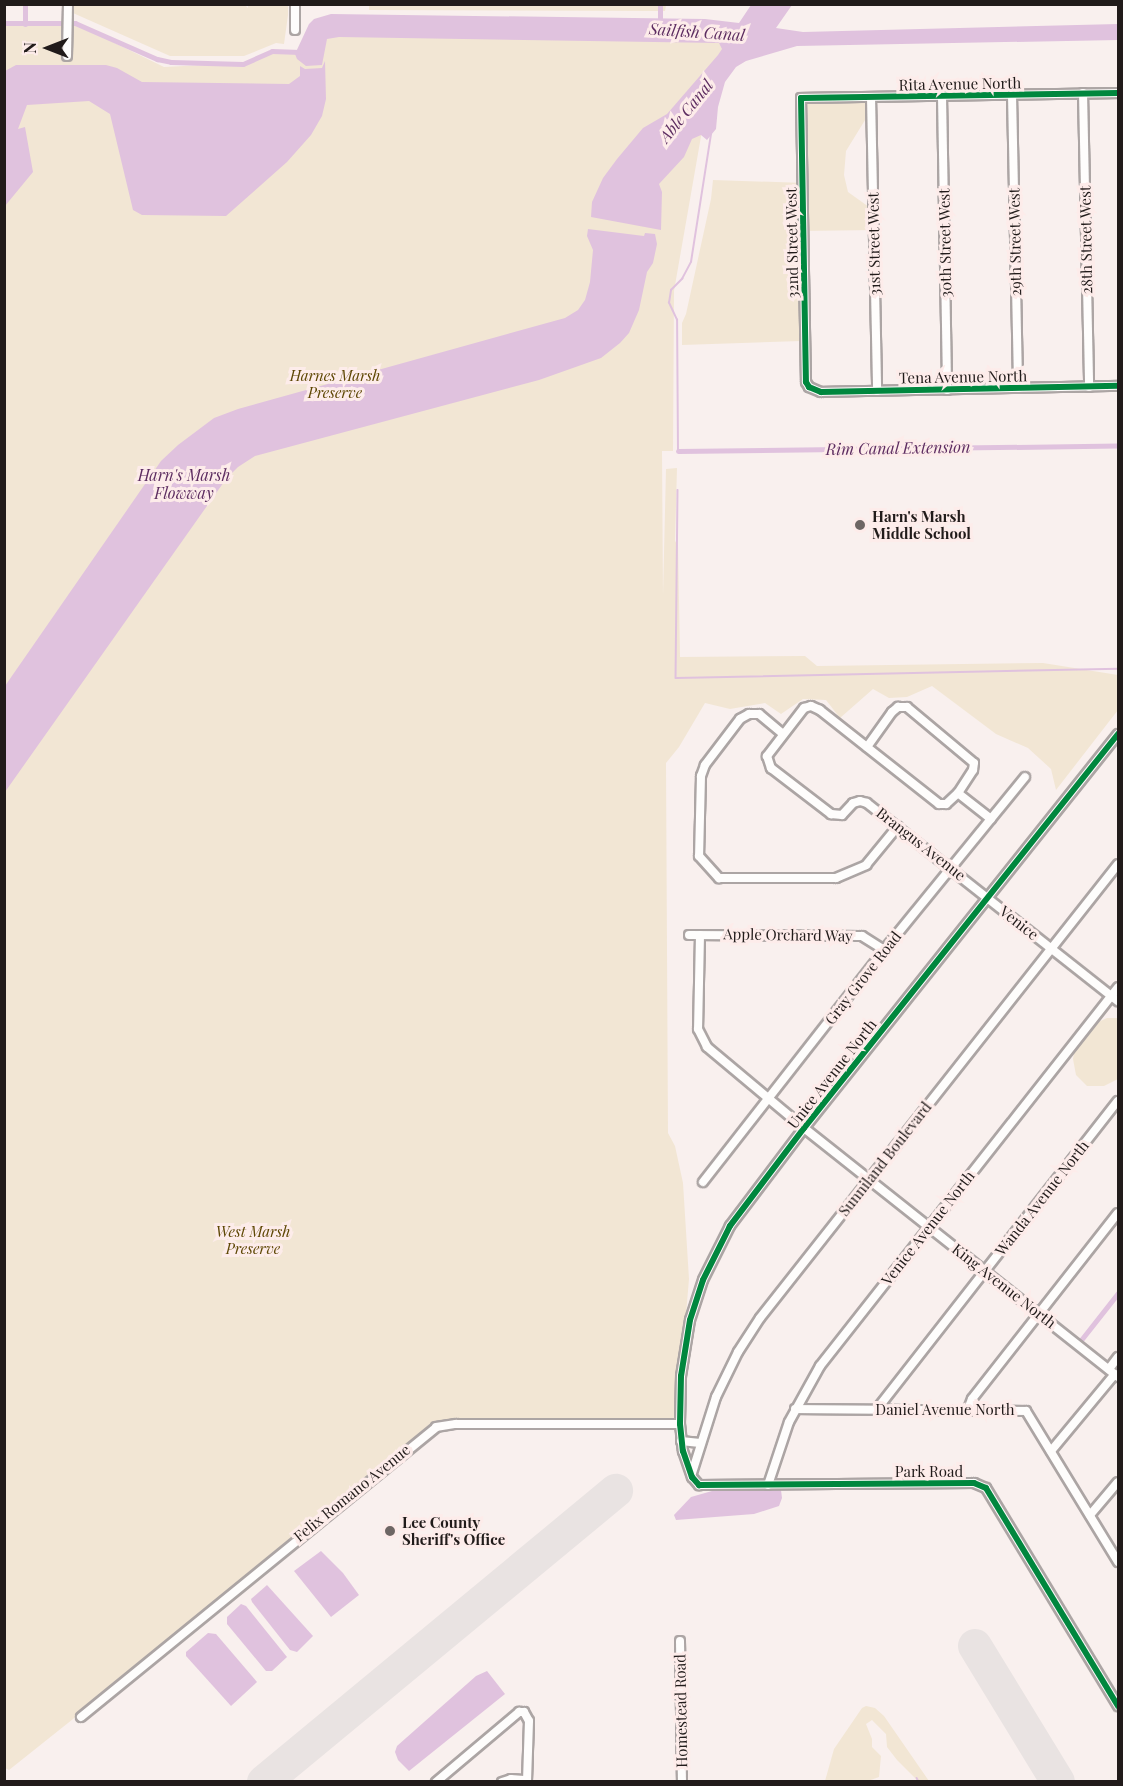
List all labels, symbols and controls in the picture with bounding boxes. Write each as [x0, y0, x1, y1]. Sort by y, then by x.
north arrow [18, 18, 78, 78]
water label: Sailfish Canal [648, 19, 746, 45]
text: N [19, 42, 40, 54]
street label: Rita Avenue North [898, 74, 1022, 94]
water label: Able Canal [655, 76, 717, 146]
street label: 28th Street West [1076, 185, 1096, 295]
street label: 32nd Street West [782, 187, 802, 299]
street label: 29th Street West [1005, 187, 1025, 297]
street label: 30th Street West [935, 188, 955, 298]
street label: 31st Street West [864, 192, 884, 296]
park label: Harnes Marsh Preserve [290, 366, 380, 401]
street label: Tena Avenue North [898, 367, 1028, 387]
water label: Rim Canal Extension [825, 437, 971, 459]
water label: Harn's Marsh Flowway [138, 465, 230, 503]
place label: Harn's Marsh Middle School [872, 507, 971, 542]
marker: Harn's Marsh Middle School [853, 518, 867, 532]
street label: Brangus Avenue [873, 803, 969, 885]
street label: Venice [996, 902, 1042, 944]
street label: Apple Orchard Way [723, 925, 853, 945]
street label: Gray Grove Road [821, 928, 905, 1028]
street label: Unice Avenue North [783, 1015, 881, 1133]
street label: Sunniland Boulevard [835, 1098, 935, 1220]
street label: Wanda Avenue North [991, 1137, 1093, 1259]
street label: Venice Avenue North [878, 1167, 978, 1289]
park label: West Marsh Preserve [216, 1222, 290, 1257]
street label: King Avenue North [948, 1240, 1060, 1332]
street label: Daniel Avenue North [875, 1401, 1015, 1419]
street label: Felix Romano Avenue [290, 1440, 414, 1546]
street label: Park Road [895, 1463, 963, 1481]
place label: Lee County Sheriff's Office [402, 1513, 505, 1548]
marker: Lee County Sheriff's Office [383, 1524, 397, 1538]
street label: Homestead Road [671, 1654, 691, 1768]

